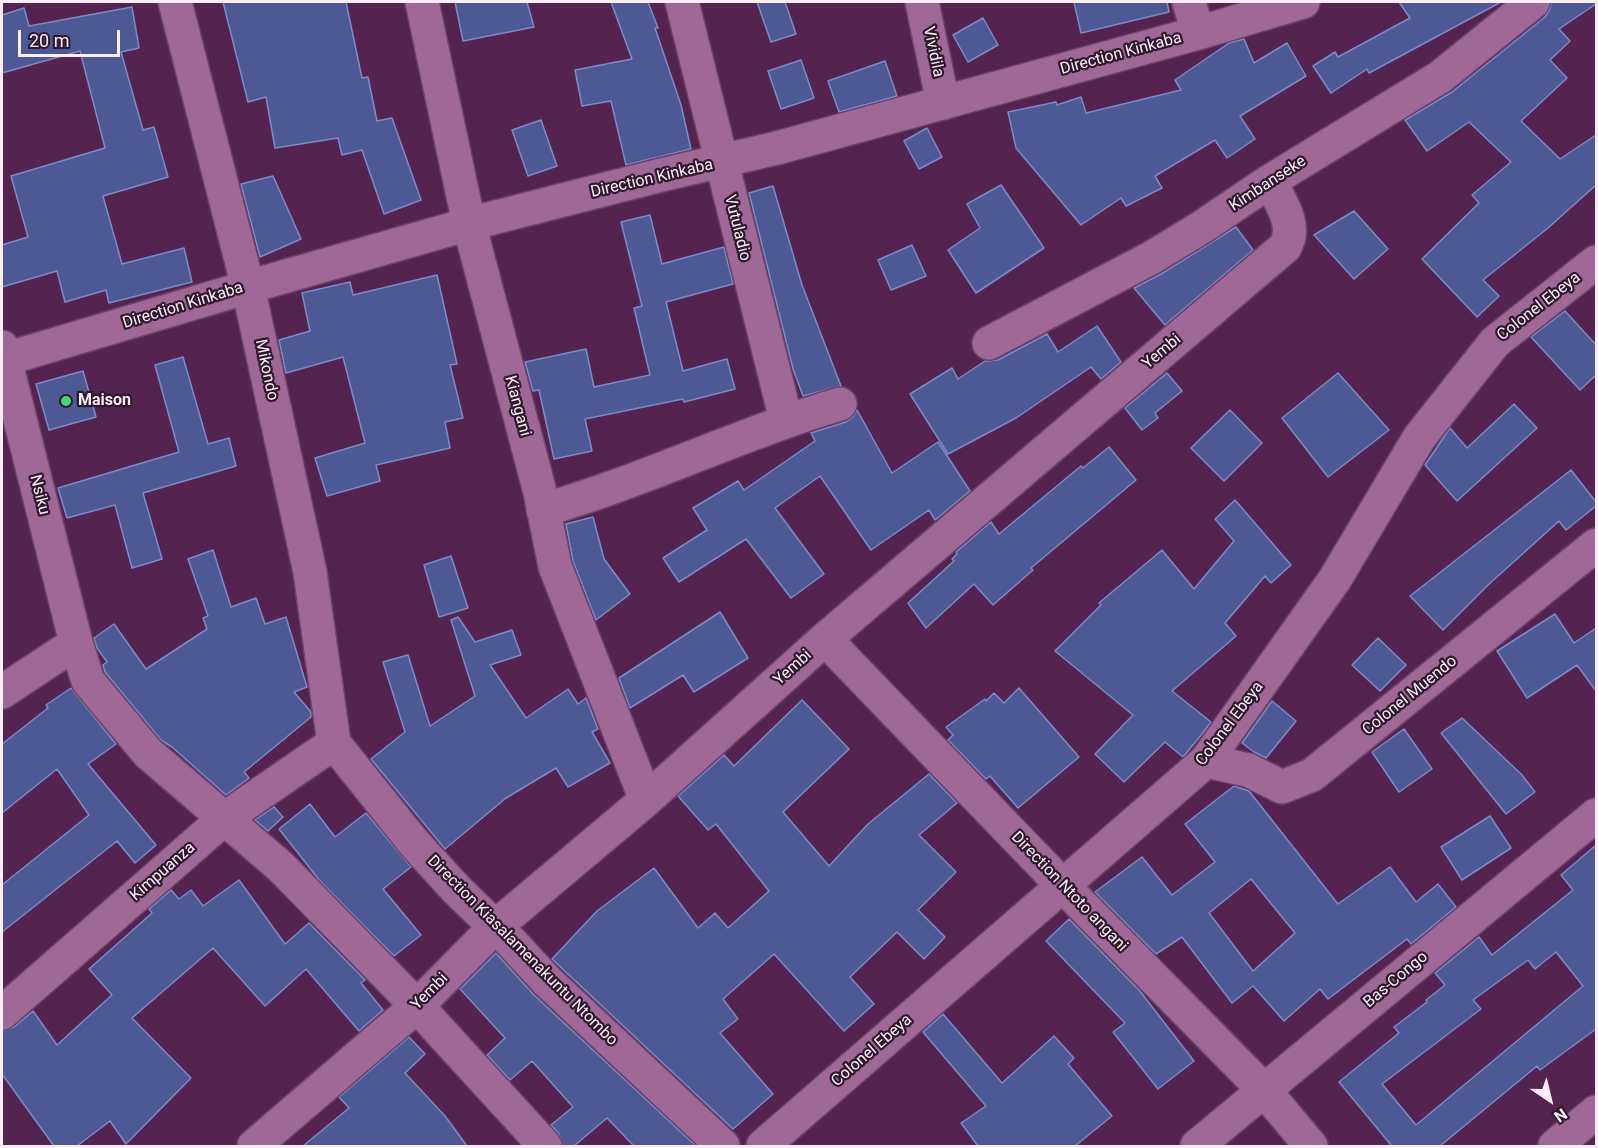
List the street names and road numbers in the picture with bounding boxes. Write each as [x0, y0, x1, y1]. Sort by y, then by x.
street label: Vividila [918, 25, 948, 79]
street label: Direction Kinkaba [1058, 29, 1184, 79]
street label: Kimbanseke [1226, 152, 1310, 216]
street label: Direction Kinkaba [589, 156, 715, 202]
street label: Vutuladio [720, 193, 754, 263]
street label: Colonel Ebeya [1494, 269, 1584, 345]
street label: Direction Kinkaba [120, 279, 246, 333]
street label: Yembi [1139, 330, 1185, 374]
street label: Mikondo [250, 338, 282, 402]
street label: Kiangani [500, 374, 534, 438]
street label: Nsiku [25, 473, 53, 517]
street label: Yembi [770, 646, 816, 690]
street label: Colonel Muendo [1359, 652, 1461, 740]
street label: Colonel Ebeya [1192, 678, 1268, 770]
street label: Direction Ntoto angani [1007, 828, 1131, 956]
street label: Kimpuanza [127, 839, 199, 905]
street label: Direction Kiasalamenakuntu Ntombo [423, 852, 621, 1050]
street label: Bas-Congo [1360, 948, 1432, 1012]
street label: Yembi [407, 969, 453, 1015]
street label: Colonel Ebeya [828, 1011, 916, 1091]

